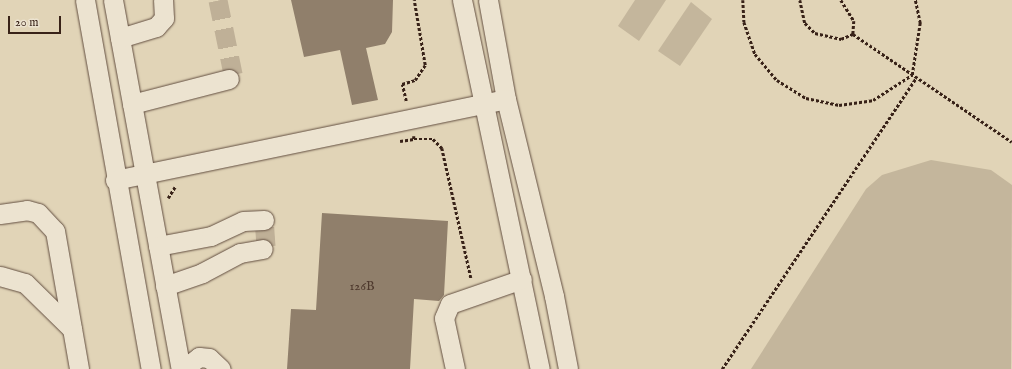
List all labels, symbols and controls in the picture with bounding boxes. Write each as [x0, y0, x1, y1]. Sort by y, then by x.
scale bar [10, 8, 63, 34]
text: 20 m [15, 15, 38, 30]
house number: 126B [349, 279, 375, 295]

